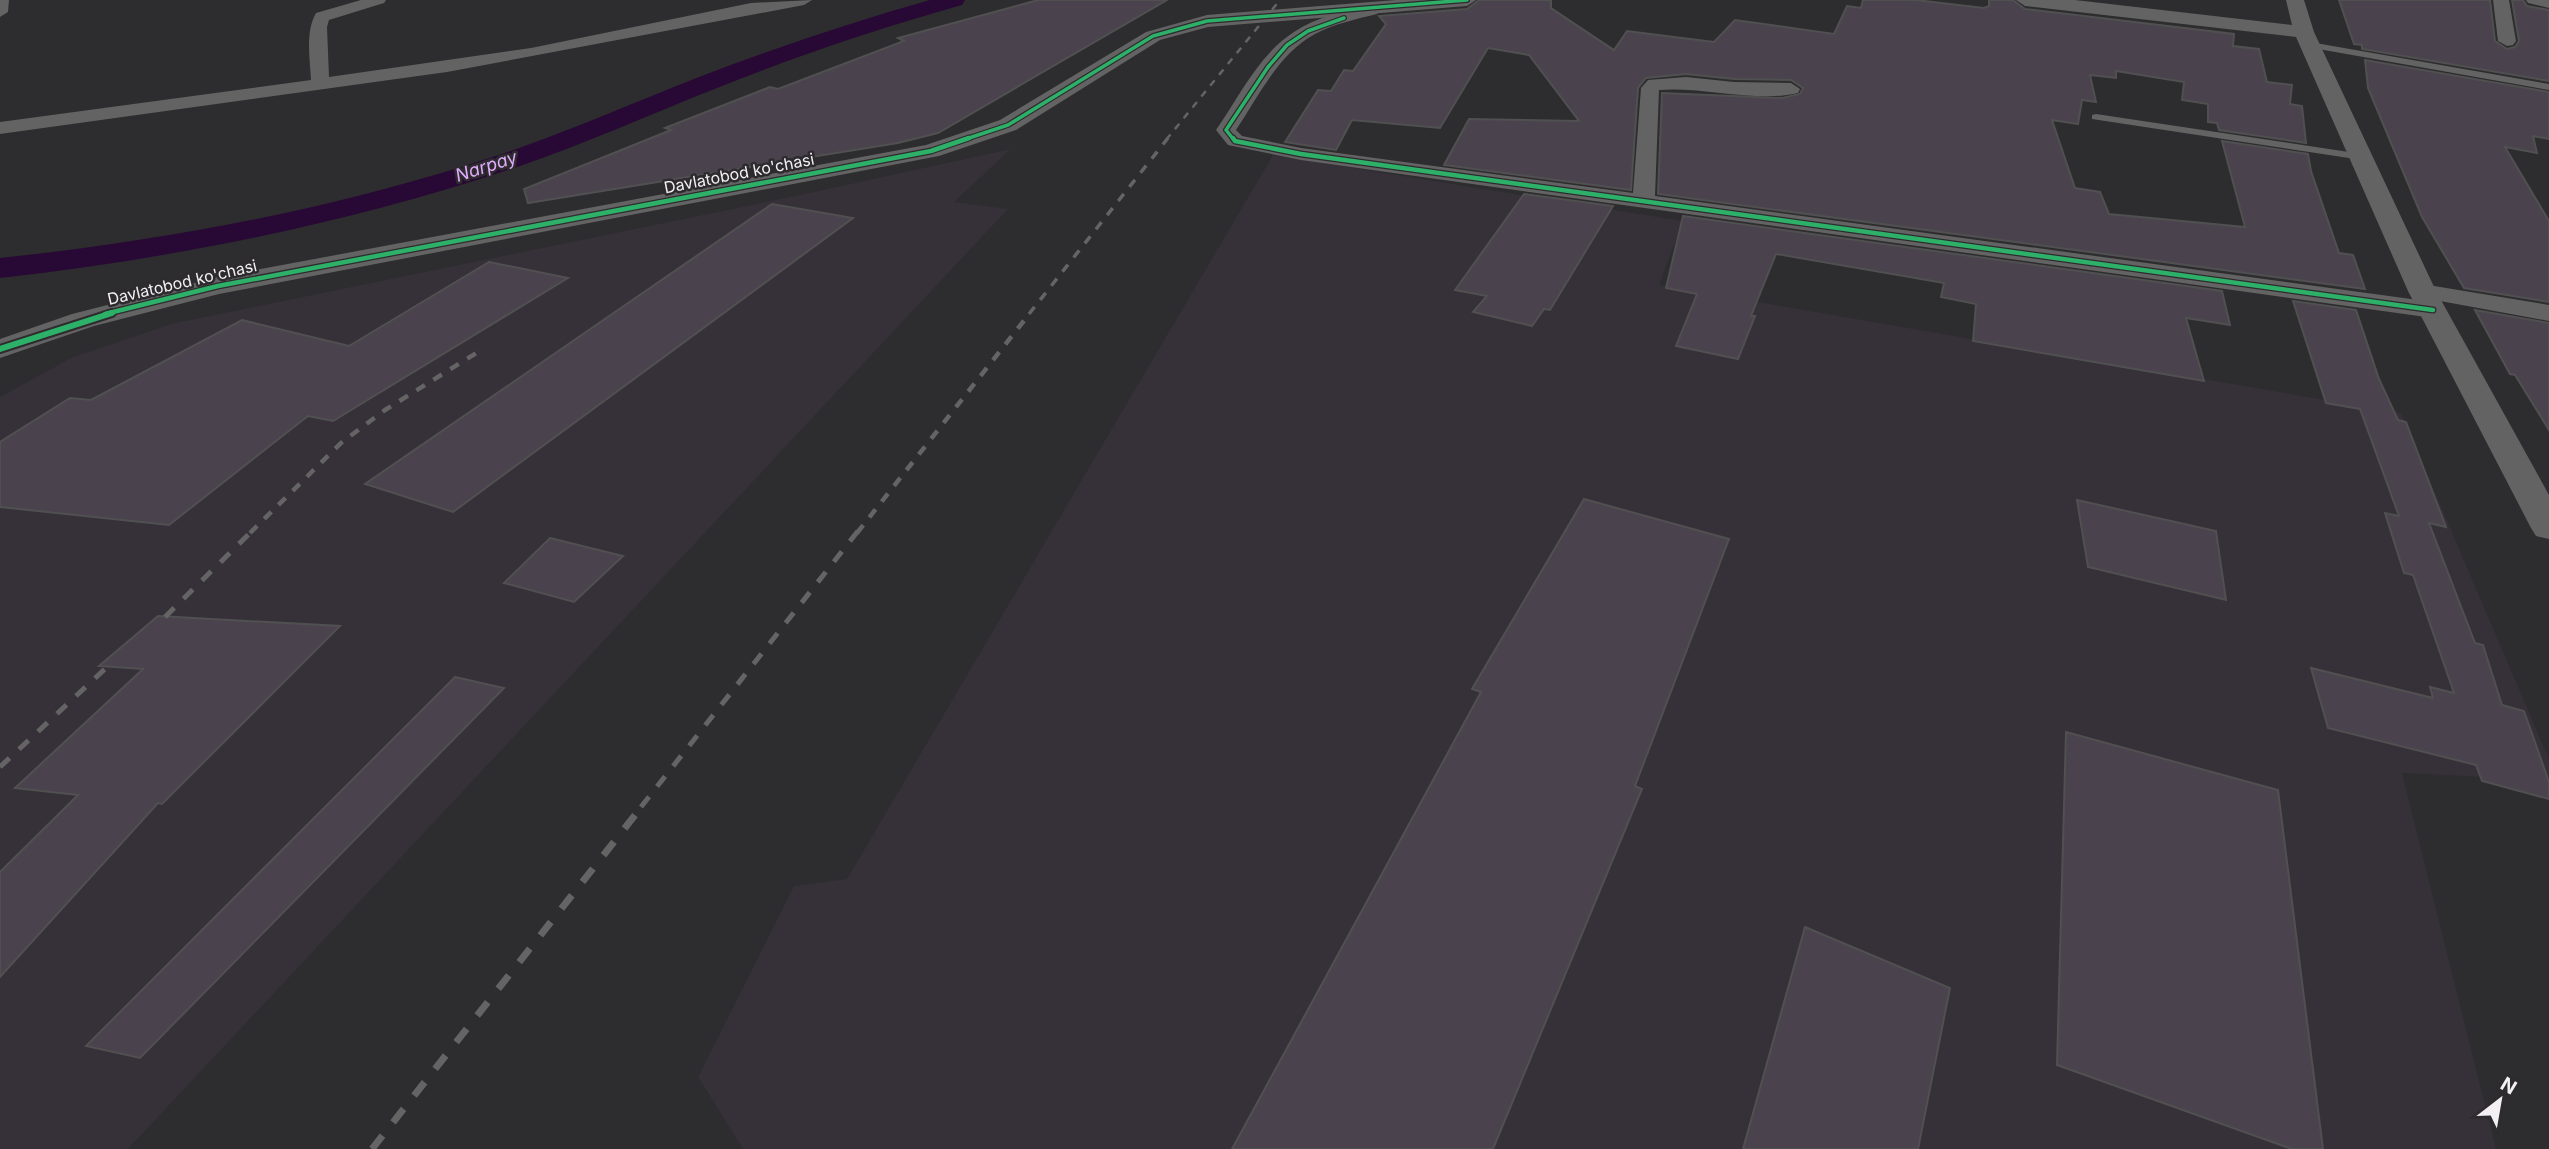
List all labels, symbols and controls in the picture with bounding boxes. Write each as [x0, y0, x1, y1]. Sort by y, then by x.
water label: Narpay [453, 146, 520, 186]
street label: Davlatobod ko'chasi [662, 149, 816, 197]
street label: Davlatobod ko'chasi [105, 255, 259, 309]
north arrow [2465, 1065, 2535, 1135]
text: N [2496, 1072, 2521, 1099]

